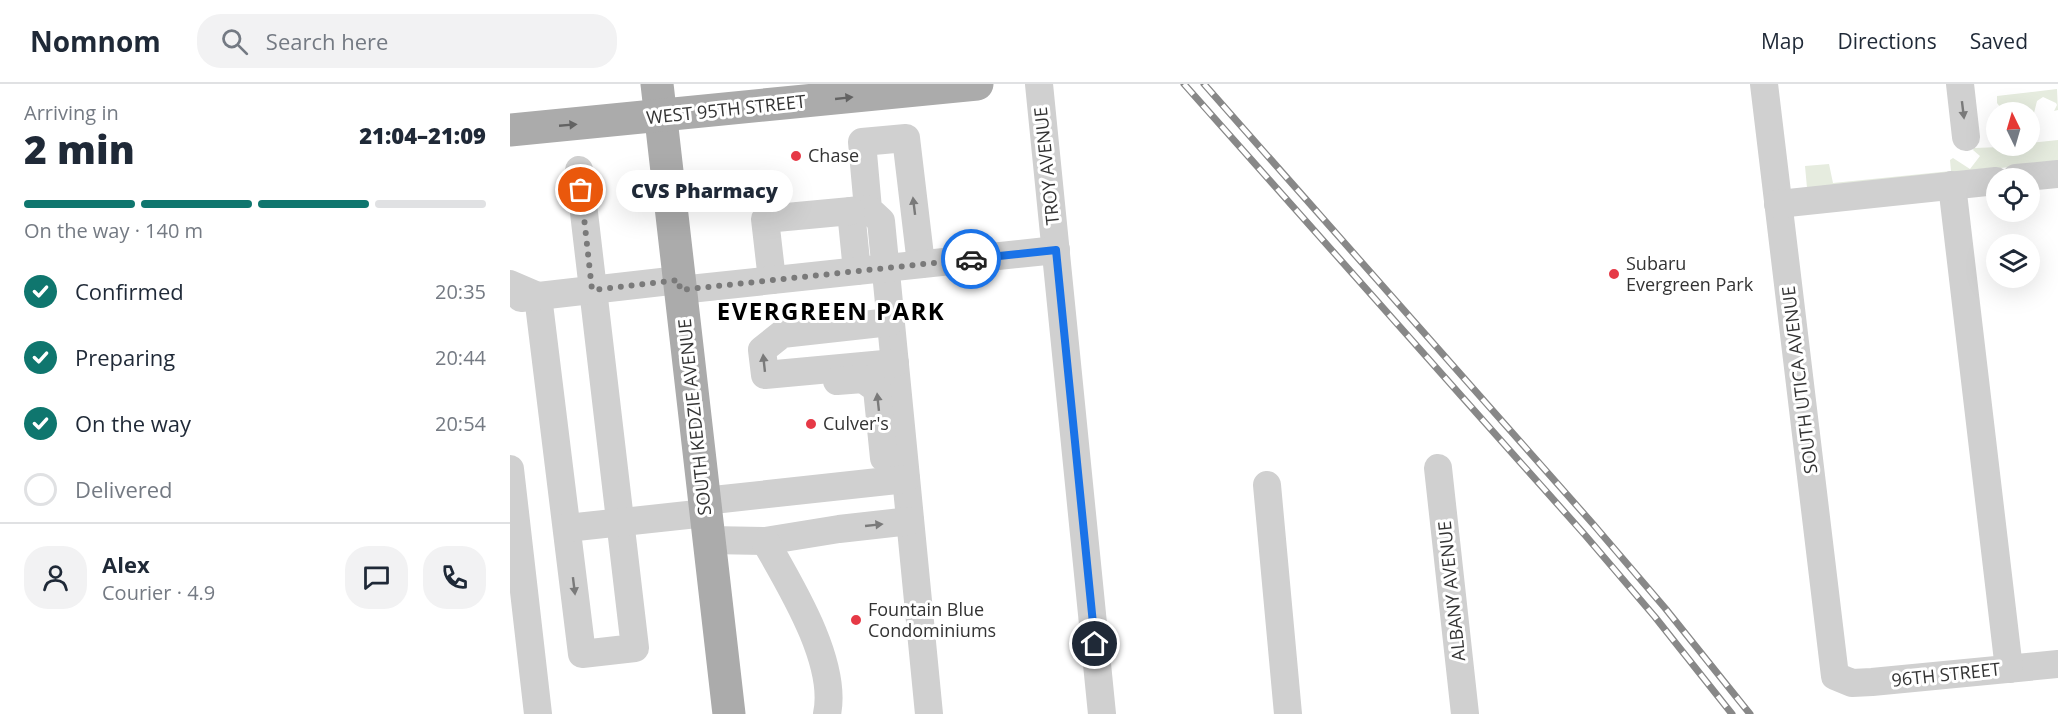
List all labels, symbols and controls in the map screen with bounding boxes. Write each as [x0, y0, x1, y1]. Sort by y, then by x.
search box [197, 14, 617, 68]
text: Nomnom [30, 22, 161, 60]
icon: search [218, 25, 251, 58]
text: Search here [266, 26, 388, 56]
text: Map [1761, 27, 1804, 55]
text: Directions [1837, 27, 1937, 55]
text: Saved [1970, 27, 2028, 55]
street label: WEST 95TH STREET [645, 89, 807, 129]
one-way arrow [835, 93, 854, 103]
text: Arriving in [24, 99, 119, 126]
one-way arrow [1958, 101, 1967, 120]
north arrow [1986, 102, 2040, 156]
map controls [1986, 102, 2040, 288]
street label: TROY AVENUE [1028, 106, 1064, 226]
text: 21:04–21:09 [359, 120, 486, 150]
one-way arrow [559, 120, 578, 130]
text: 2 min [24, 122, 135, 175]
place label: Chase [808, 143, 859, 167]
marker: Chase [789, 149, 803, 163]
pin [555, 164, 606, 215]
button: locate [1986, 168, 2040, 222]
callout: CVS Pharmacy [617, 169, 794, 211]
icon: bag [564, 173, 597, 206]
text: CVS Pharmacy [631, 177, 778, 204]
one-way arrow [909, 197, 919, 216]
text: On the way · 140 m [24, 217, 203, 244]
courier [941, 229, 1001, 289]
button: layers [1986, 234, 2040, 288]
icon: car [955, 243, 988, 276]
place label: Subaru Evergreen Park [1626, 251, 1754, 296]
marker: Subaru Evergreen Park [1607, 267, 1621, 281]
icon: check [24, 275, 57, 308]
text: Confirmed [75, 276, 184, 306]
text: 20:35 [435, 278, 486, 305]
street label: SOUTH UTICA AVENUE [1776, 285, 1822, 475]
district label: EVERGREEN PARK [717, 294, 945, 327]
street label: SOUTH KEDZIE AVENUE [672, 318, 716, 517]
icon: check [24, 341, 57, 374]
text: Preparing [75, 342, 175, 372]
text: 20:44 [435, 344, 486, 371]
one-way arrow [759, 354, 769, 373]
one-way arrow [873, 392, 883, 411]
icon: check [24, 407, 57, 440]
text: On the way [75, 408, 191, 438]
text: 20:54 [435, 410, 486, 437]
place label: Culver's [823, 411, 889, 435]
marker: Culver's [804, 417, 818, 431]
text: Delivered [75, 474, 173, 504]
one-way arrow [865, 520, 884, 530]
street label: ALBANY AVENUE [1432, 520, 1470, 662]
button: person [24, 546, 87, 609]
button: chat [345, 546, 408, 609]
button: phone [423, 546, 486, 609]
text: Alex [102, 549, 150, 579]
one-way arrow [569, 577, 578, 596]
text: Courier · 4.9 [102, 579, 215, 606]
place label: Fountain Blue Condominiums [868, 597, 996, 642]
marker: Fountain Blue Condominiums [849, 613, 863, 627]
pin [1069, 618, 1120, 669]
icon: home [1078, 627, 1111, 660]
street label: 96TH STREET [1890, 656, 2002, 692]

